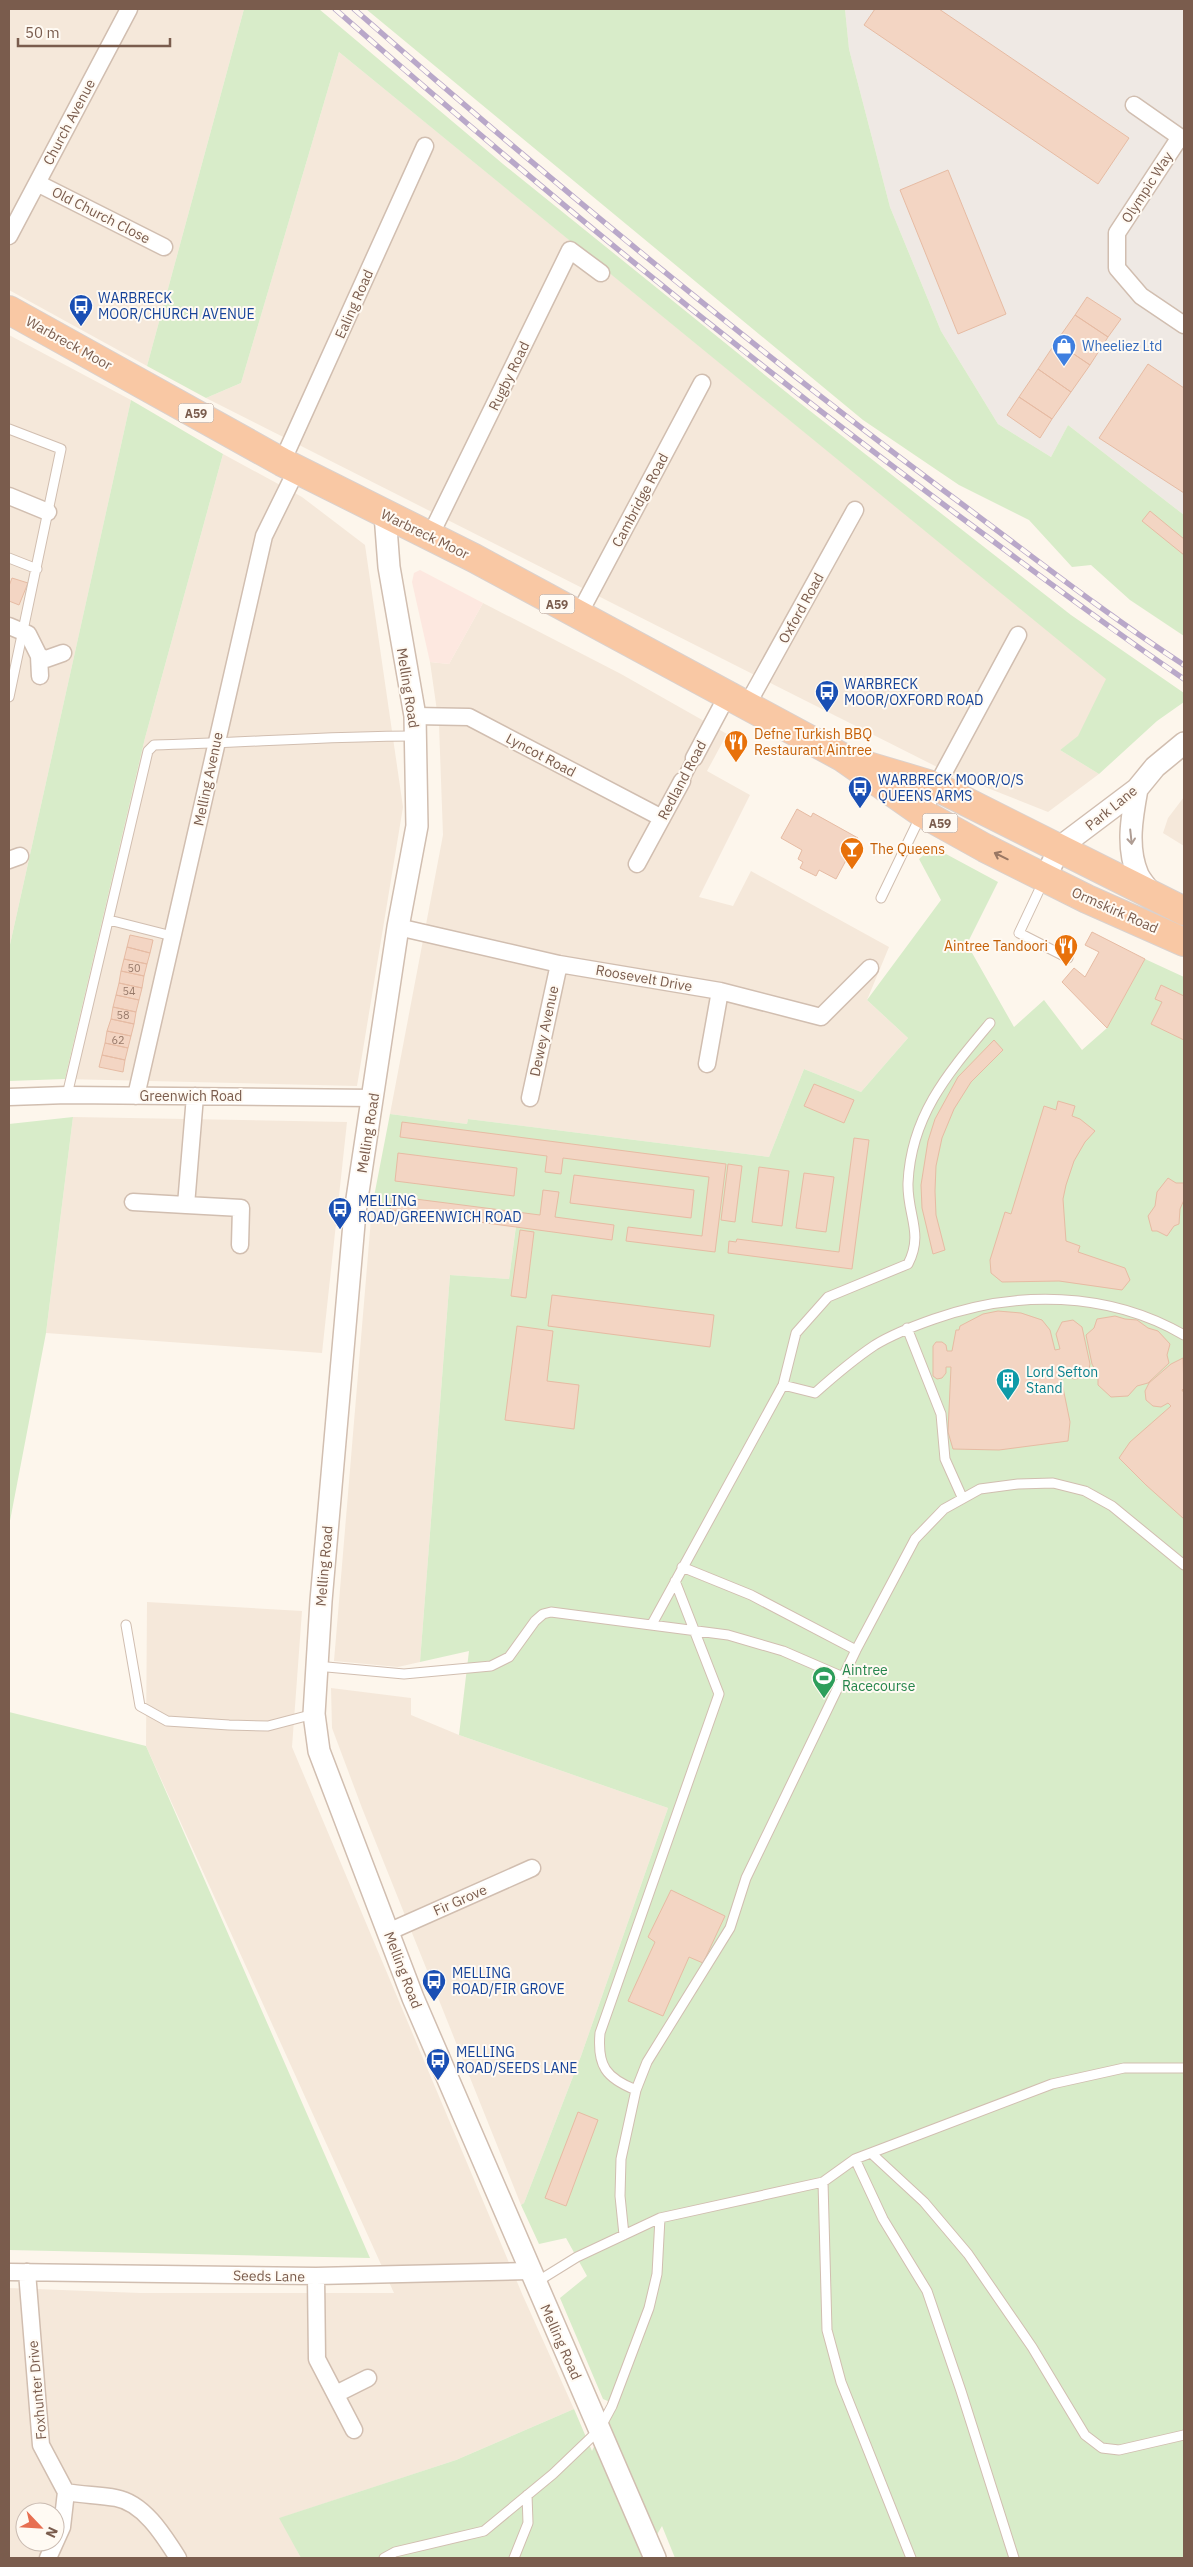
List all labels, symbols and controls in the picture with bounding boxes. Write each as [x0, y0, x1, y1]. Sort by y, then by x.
scale bar [18, 15, 170, 47]
text: 50 m [25, 23, 60, 42]
street label: Church Avenue [39, 76, 99, 168]
street label: Olympic Way [1117, 148, 1177, 226]
street label: Old Church Close [49, 182, 153, 248]
street label: Ealing Road [331, 267, 377, 341]
place label: WARBRECK MOOR/CHURCH AVENUE [98, 289, 255, 323]
bus stop icon: WARBRECK MOOR/CHURCH AVENUE [68, 293, 94, 327]
street label: Warbreck Moor [23, 312, 115, 374]
shop icon: Wheeliez Ltd [1051, 333, 1077, 367]
place label: Wheeliez Ltd [1082, 337, 1162, 355]
street label: Rugby Road [485, 338, 533, 414]
road number: A59 [178, 403, 214, 422]
street label: Cambridge Road [608, 450, 672, 550]
street label: Warbreck Moor [378, 505, 472, 563]
street label: Oxford Road [774, 570, 828, 646]
road number: A59 [540, 594, 574, 614]
street label: Melling Road [393, 647, 423, 729]
place label: WARBRECK MOOR/OXFORD ROAD [844, 675, 984, 709]
bus stop icon: WARBRECK MOOR/OXFORD ROAD [814, 679, 840, 713]
place label: Defne Turkish BBQ Restaurant Aintree [754, 725, 872, 759]
street label: Lyncot Road [503, 729, 579, 781]
restaurant icon: Defne Turkish BBQ Restaurant Aintree [723, 729, 749, 763]
street label: Melling Avenue [189, 730, 227, 828]
street label: Redland Road [654, 737, 710, 823]
place label: WARBRECK MOOR/O/S QUEENS ARMS [878, 771, 1024, 805]
bus stop icon: WARBRECK MOOR/O/S QUEENS ARMS [847, 775, 873, 809]
street label: Park Lane [1081, 781, 1141, 834]
road number: A59 [922, 814, 958, 832]
one-way arrow [1127, 828, 1136, 844]
bar icon: The Queens [839, 836, 865, 870]
place label: The Queens [870, 840, 945, 858]
one-way arrow [994, 851, 1009, 860]
street label: Ormskirk Road [1069, 883, 1161, 937]
restaurant icon: Aintree Tandoori [1053, 933, 1079, 967]
place label: Aintree Tandoori [944, 937, 1048, 955]
house number: 50 [127, 961, 141, 975]
street label: Roosevelt Drive [594, 961, 694, 995]
house number: 54 [122, 984, 136, 998]
street label: Dewey Avenue [526, 984, 562, 1078]
house number: 58 [116, 1008, 130, 1022]
house number: 62 [111, 1033, 125, 1047]
street label: Greenwich Road [140, 1087, 242, 1105]
street label: Melling Road [353, 1092, 383, 1174]
place label: MELLING ROAD/GREENWICH ROAD [358, 1192, 522, 1226]
bus stop icon: MELLING ROAD/GREENWICH ROAD [327, 1196, 353, 1230]
place label: Lord Sefton Stand [1026, 1363, 1098, 1397]
building icon: Lord Sefton Stand [995, 1367, 1021, 1401]
street label: Melling Road [312, 1525, 336, 1607]
place label: Aintree Racecourse [842, 1661, 916, 1695]
sports icon: Aintree Racecourse [811, 1665, 837, 1699]
street label: Fir Grove [430, 1880, 490, 1920]
street label: Melling Road [380, 1929, 426, 2011]
place label: MELLING ROAD/FIR GROVE [452, 1964, 565, 1998]
bus stop icon: MELLING ROAD/FIR GROVE [421, 1968, 447, 2002]
place label: MELLING ROAD/SEEDS LANE [456, 2043, 578, 2077]
bus stop icon: MELLING ROAD/SEEDS LANE [425, 2047, 451, 2081]
street label: Seeds Lane [233, 2266, 305, 2286]
street label: Melling Road [536, 2301, 586, 2383]
street label: Foxhunter Drive [24, 2339, 50, 2440]
north arrow [15, 2502, 65, 2552]
text: N [41, 2524, 62, 2541]

